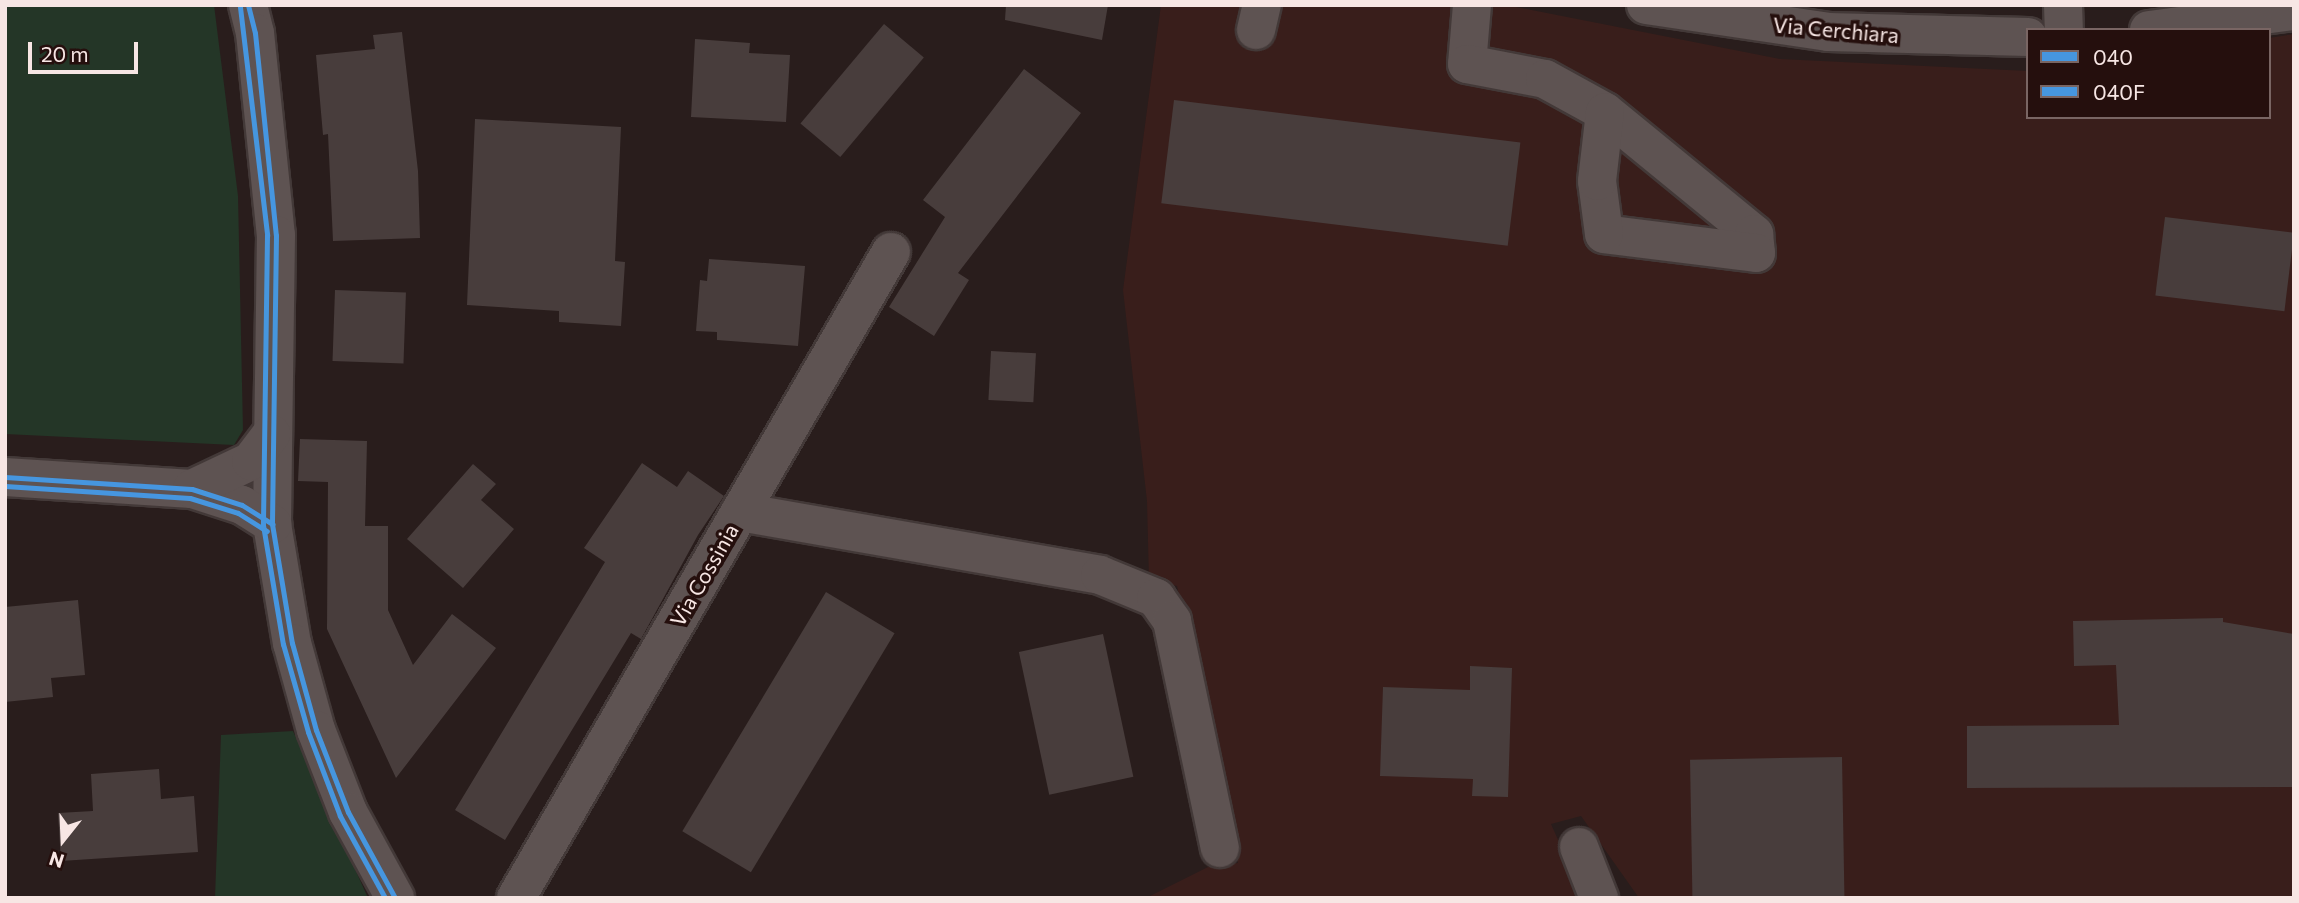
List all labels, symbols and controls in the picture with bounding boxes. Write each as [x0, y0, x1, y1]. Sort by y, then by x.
street label: Via Cerchiara [1772, 12, 1900, 48]
scale bar [32, 28, 142, 72]
legend [2026, 28, 2271, 119]
text: 20 m [41, 41, 89, 66]
text: 040 [2093, 44, 2133, 69]
text: 040F [2093, 79, 2145, 104]
street label: Via Cossinia [664, 519, 744, 631]
north arrow [28, 805, 98, 875]
text: N [46, 847, 67, 874]

